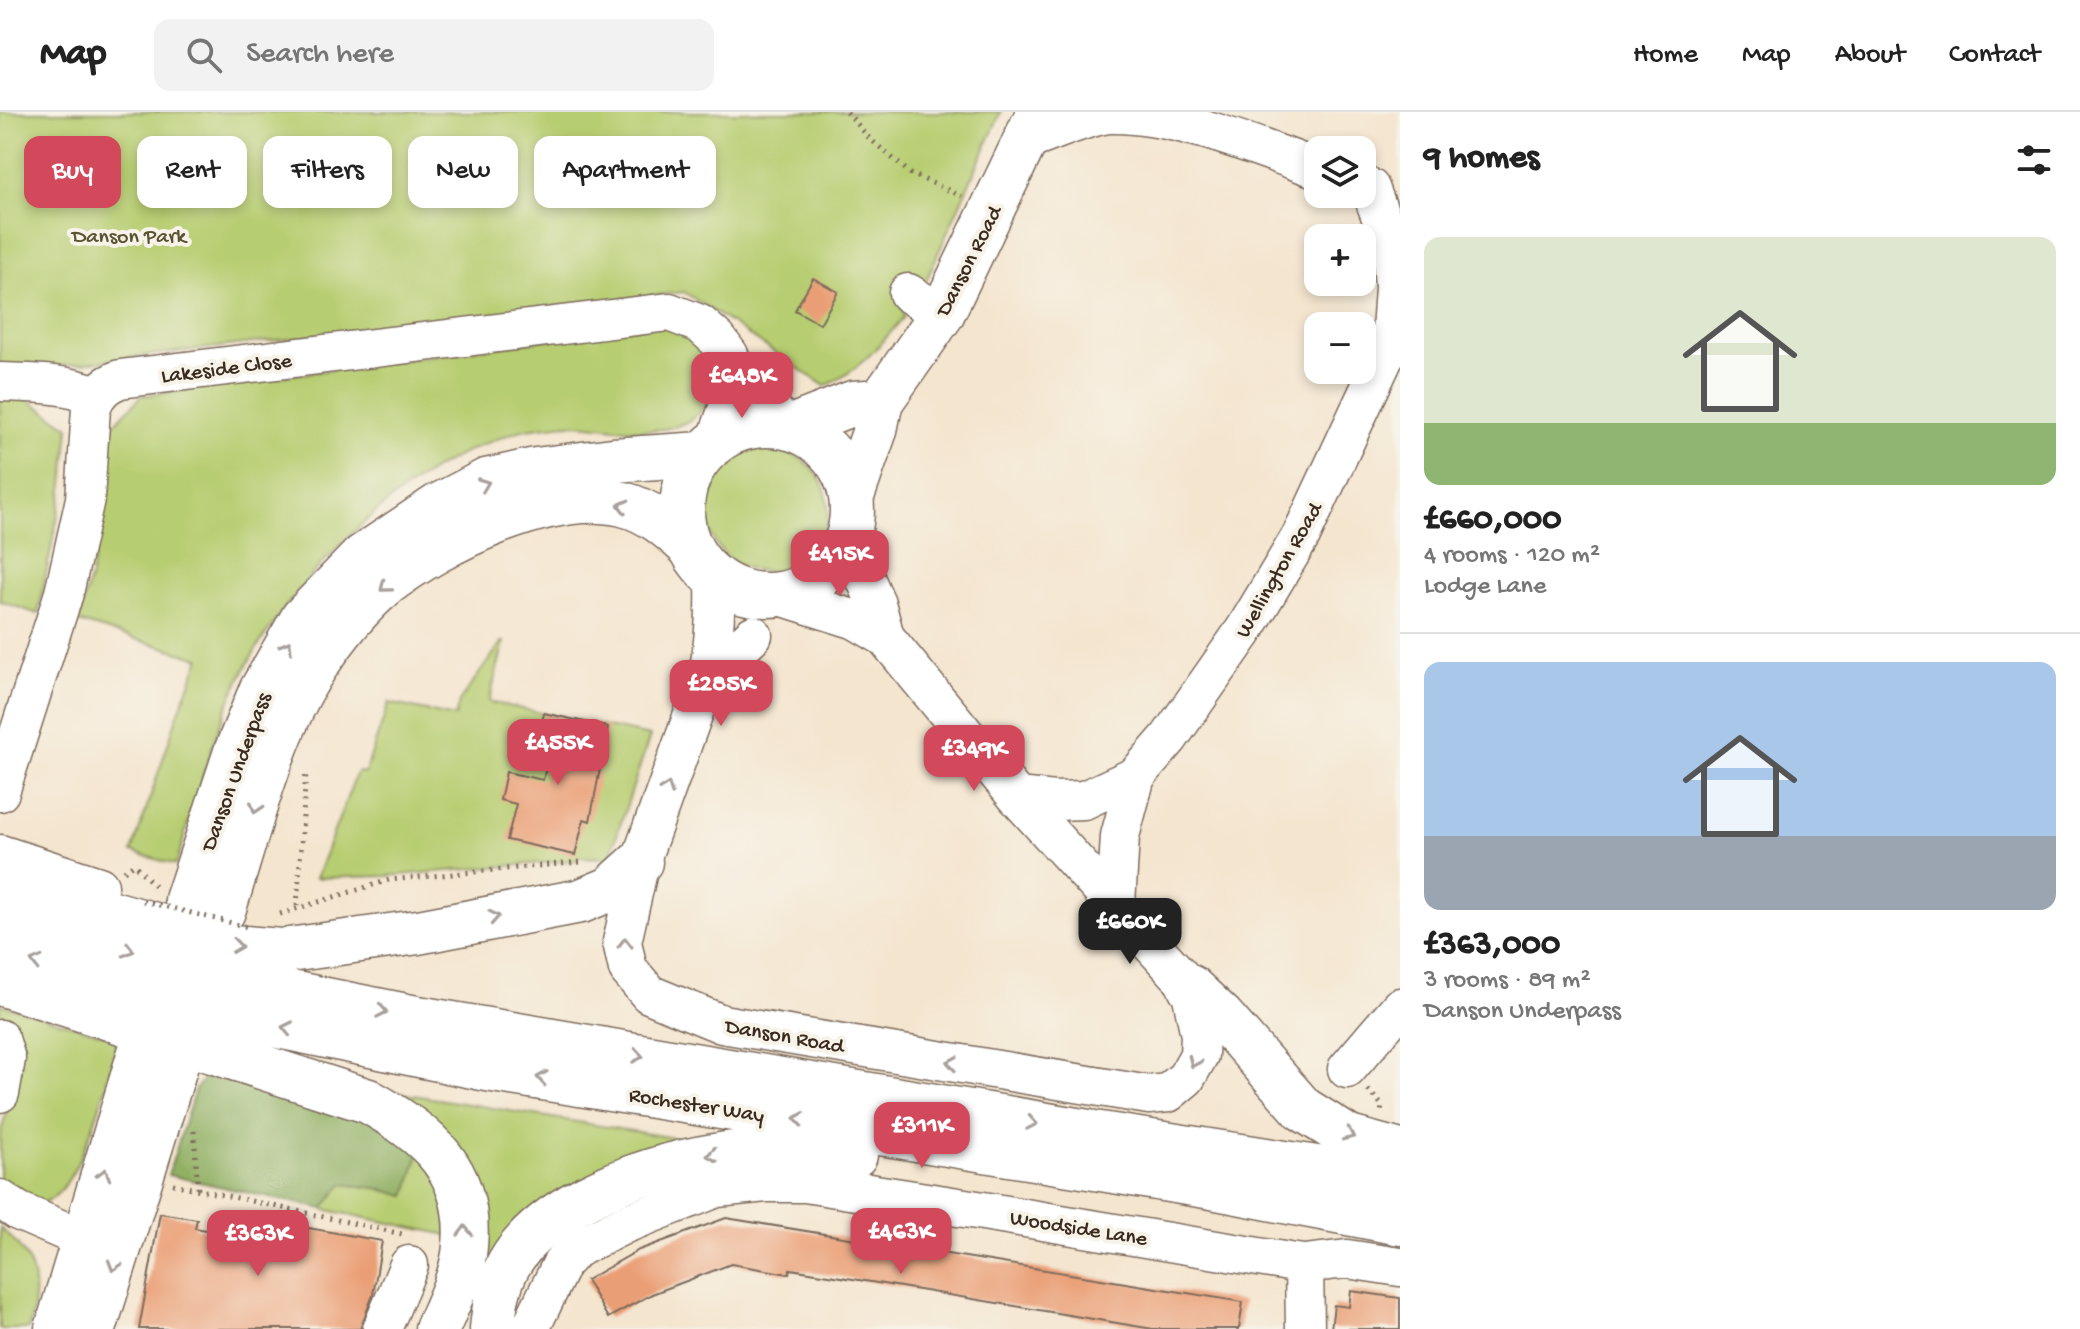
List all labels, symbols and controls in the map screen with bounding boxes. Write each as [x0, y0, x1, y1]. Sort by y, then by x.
search box [154, 19, 714, 91]
text: Map [40, 33, 106, 77]
icon: search [182, 33, 226, 77]
text: Search here [246, 38, 394, 73]
text: Home [1633, 39, 1698, 72]
text: Map [1742, 39, 1791, 72]
text: About [1835, 39, 1905, 72]
text: Contact [1949, 39, 2040, 72]
chip: Buy [24, 136, 121, 208]
chip: Rent [137, 136, 247, 208]
chip: Filters [263, 136, 392, 208]
chip: New [408, 136, 518, 208]
chip: Apartment [534, 136, 716, 208]
map controls [1304, 136, 1376, 384]
button: layers [1304, 136, 1376, 208]
icon: filters [2012, 138, 2056, 182]
text: 9 homes [1424, 140, 1539, 180]
street label: Danson Road [931, 200, 1010, 323]
button: + [1304, 224, 1376, 296]
park label: Danson Park [70, 225, 188, 251]
icon: home [1668, 289, 1812, 433]
button: − [1304, 312, 1376, 384]
street label: Lakeside Close [160, 349, 294, 391]
pin: £648K [686, 352, 798, 420]
text: £648K [709, 362, 775, 393]
one-way arrow [476, 477, 490, 493]
street label: Wellington Road [1231, 497, 1331, 643]
one-way arrow [617, 499, 631, 515]
text: £660,000 [1424, 501, 1561, 541]
pin: £415K [784, 530, 896, 598]
text: £415K [809, 540, 871, 571]
text: 4 rooms · 120 m² [1424, 541, 1600, 572]
text: Lodge Lane [1424, 572, 1546, 603]
one-way arrow [380, 577, 394, 592]
one-way arrow [277, 640, 293, 655]
pin: £285K [665, 660, 777, 728]
text: £285K [688, 670, 754, 701]
street label: Danson Underpass [196, 689, 279, 857]
icon: home [1668, 714, 1812, 858]
pin: £455K [502, 719, 614, 787]
pin: £349K [918, 725, 1030, 793]
text: £455K [525, 729, 591, 760]
text: £349K [942, 735, 1006, 766]
one-way arrow [657, 782, 673, 796]
one-way arrow [249, 800, 265, 814]
pin: £660K [1074, 898, 1186, 966]
text: £660K [1097, 908, 1163, 939]
one-way arrow [487, 910, 501, 927]
text: £363,000 [1424, 926, 1560, 966]
one-way arrow [616, 936, 634, 948]
one-way arrow [230, 937, 244, 954]
one-way arrow [121, 941, 135, 958]
one-way arrow [29, 955, 43, 971]
text: 3 rooms · 89 m² [1424, 966, 1591, 997]
text: Danson Underpass [1424, 997, 1621, 1028]
one-way arrow [374, 1002, 388, 1019]
street label: Danson Road [721, 1014, 848, 1062]
one-way arrow [281, 1020, 294, 1037]
one-way arrow [631, 1046, 645, 1063]
one-way arrow [1187, 1054, 1203, 1069]
one-way arrow [945, 1055, 959, 1072]
one-way arrow [536, 1070, 549, 1087]
street label: Rochester Way [627, 1083, 766, 1131]
pin: £311K [866, 1102, 978, 1170]
one-way arrow [792, 1112, 806, 1129]
text: £311K [892, 1112, 952, 1143]
one-way arrow [1025, 1113, 1039, 1130]
one-way arrow [1341, 1126, 1356, 1142]
one-way arrow [705, 1146, 719, 1163]
one-way arrow [95, 1168, 111, 1182]
street label: Woodside Lane [1008, 1206, 1150, 1254]
pin: £463K [845, 1208, 957, 1276]
pin: £363K [202, 1210, 314, 1278]
text: £463K [869, 1218, 933, 1249]
text: £363K [225, 1220, 291, 1251]
one-way arrow [456, 1224, 474, 1237]
one-way arrow [107, 1258, 123, 1272]

